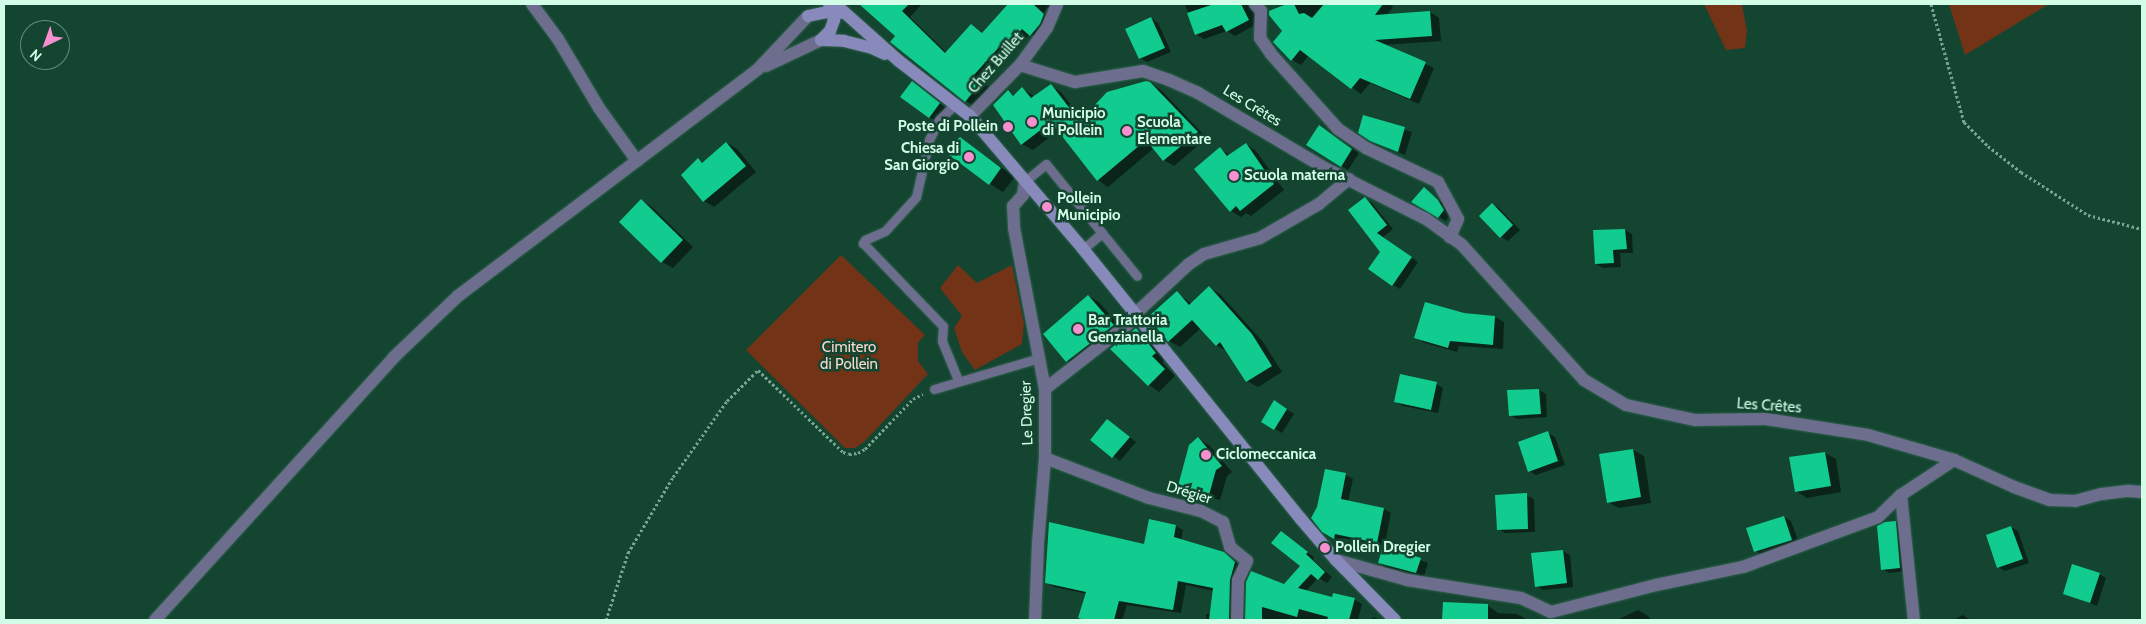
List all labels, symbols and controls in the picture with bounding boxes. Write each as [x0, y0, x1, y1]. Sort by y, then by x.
north arrow [20, 20, 70, 70]
street label: Chez Buillet [965, 29, 1027, 97]
text: N [26, 45, 45, 65]
street label: Les Crêtes [1220, 82, 1284, 130]
place label: Municipio di Pollein [1042, 104, 1106, 139]
place label: Scuola Elementare [1137, 113, 1211, 148]
marker: Municipio di Pollein [1026, 116, 1038, 128]
place label: Poste di Pollein [898, 118, 998, 136]
marker: Poste di Pollein [1002, 121, 1014, 133]
marker: Scuola Elementare [1121, 125, 1133, 137]
place label: Chiesa di San Giorgio [884, 139, 959, 174]
marker: Chiesa di San Giorgio [963, 151, 975, 163]
place label: Scuola materna [1244, 167, 1345, 185]
marker: Scuola materna [1228, 170, 1240, 182]
place label: Pollein Municipio [1057, 189, 1121, 224]
marker: Pollein Municipio [1041, 201, 1053, 213]
place label: Bar Trattoria Genzianella [1088, 311, 1167, 346]
marker: Bar Trattoria Genzianella [1072, 323, 1084, 335]
park label: Cimitero di Pollein [820, 338, 878, 373]
street label: Le Dregier [1017, 380, 1037, 446]
street label: Les Crêtes [1736, 395, 1802, 417]
place label: Ciclomeccanica [1216, 446, 1316, 464]
marker: Ciclomeccanica [1200, 449, 1212, 461]
street label: Drégier [1164, 478, 1214, 508]
place label: Pollein Dregier [1335, 539, 1430, 557]
marker: Pollein Dregier [1319, 542, 1331, 554]

